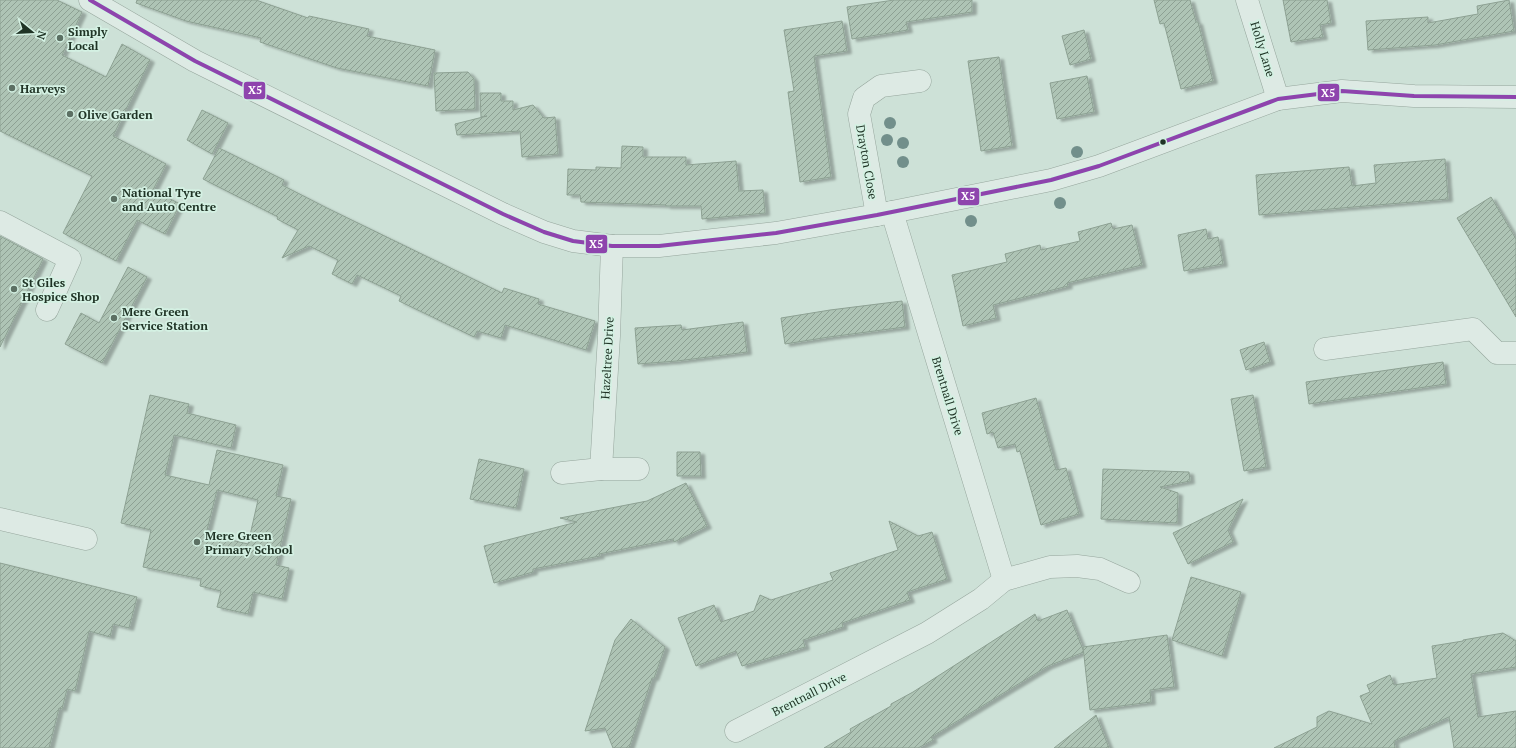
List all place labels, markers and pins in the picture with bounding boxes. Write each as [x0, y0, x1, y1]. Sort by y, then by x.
place label: Simply Local [68, 24, 108, 53]
marker: Simply Local [55, 33, 65, 43]
place label: Harveys [20, 81, 66, 96]
marker: Harveys [7, 83, 17, 93]
place label: Olive Garden [78, 107, 153, 122]
marker: Olive Garden [65, 109, 75, 119]
unlabelled marker [1158, 137, 1168, 147]
place label: National Tyre and Auto Centre [122, 185, 217, 214]
marker: National Tyre and Auto Centre [109, 194, 119, 204]
place label: St Giles Hospice Shop [22, 275, 99, 304]
marker: St Giles Hospice Shop [9, 284, 19, 294]
place label: Mere Green Service Station [122, 304, 208, 333]
marker: Mere Green Service Station [109, 313, 119, 323]
place label: Mere Green Primary School [205, 528, 293, 557]
marker: Mere Green Primary School [192, 537, 202, 547]

